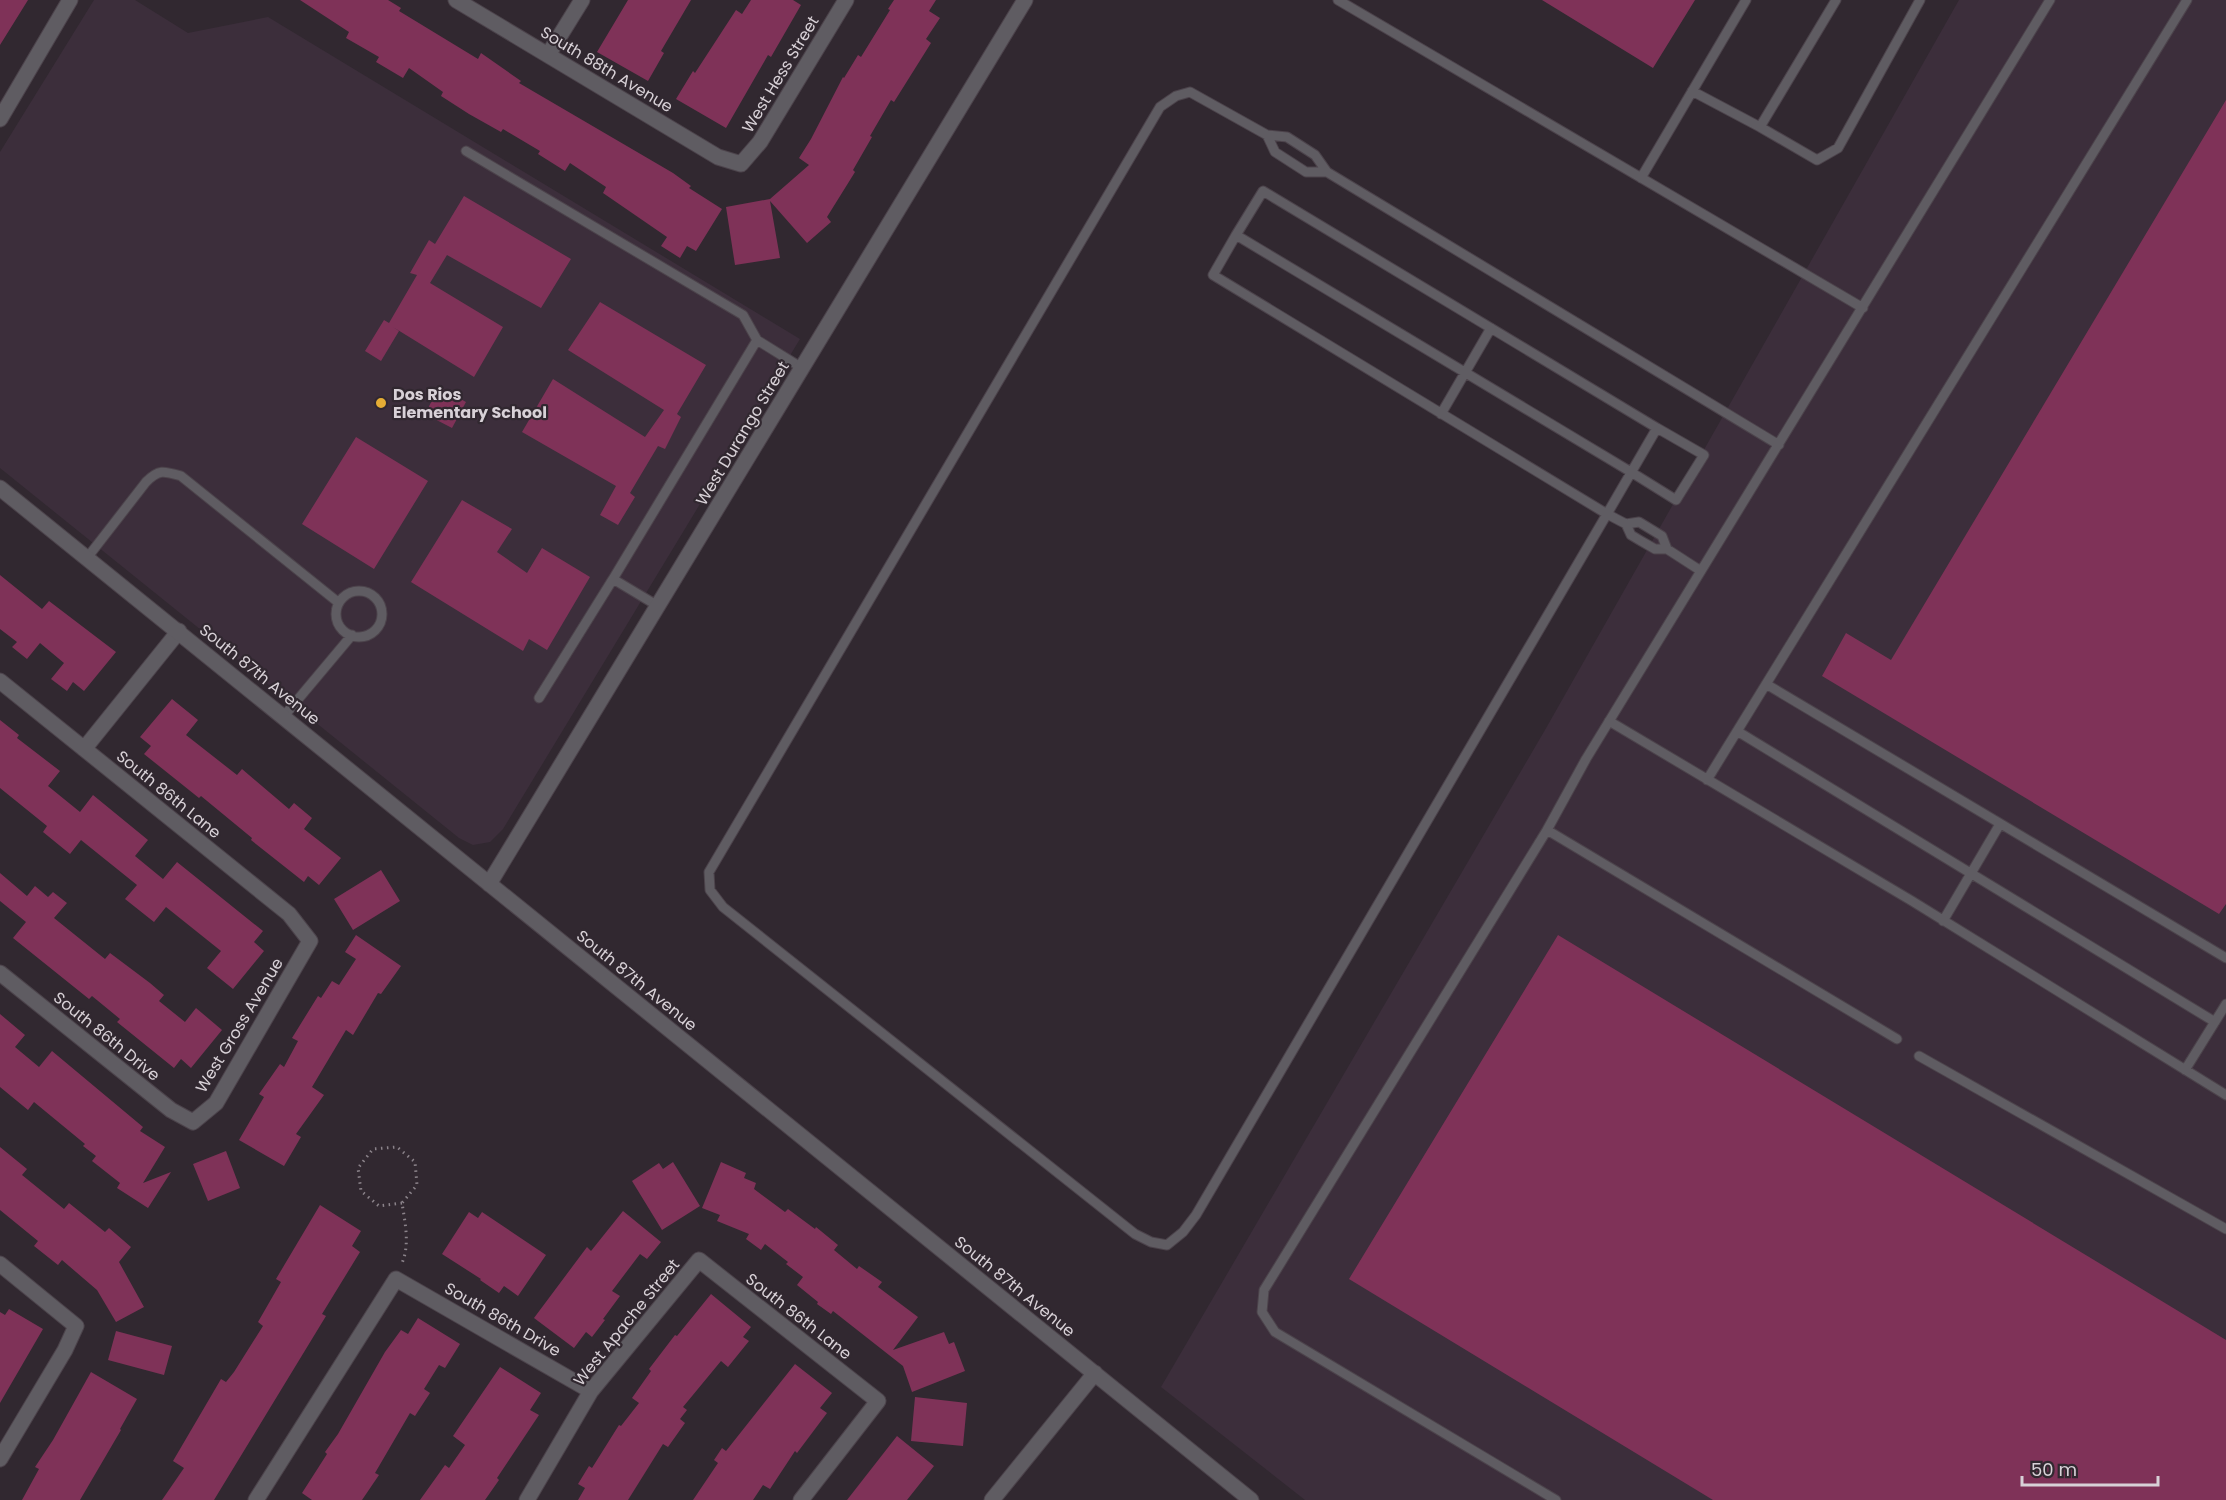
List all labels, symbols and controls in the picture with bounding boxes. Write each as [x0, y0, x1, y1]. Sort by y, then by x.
street label: West Hess Street [736, 11, 825, 137]
street label: South 88th Avenue [536, 21, 677, 118]
street label: West Durango Street [690, 357, 795, 510]
place label: Dos Rios Elementary School [393, 383, 547, 424]
marker: Dos Rios Elementary School [374, 396, 388, 410]
street label: South 87th Avenue [194, 618, 325, 730]
street label: South 86th Lane [111, 745, 226, 844]
street label: South 87th Avenue [571, 924, 702, 1036]
street label: West Gross Avenue [190, 953, 289, 1097]
street label: South 86th Drive [49, 986, 165, 1087]
street label: South 87th Avenue [949, 1230, 1080, 1342]
street label: West Apache Street [568, 1254, 685, 1391]
street label: South 86th Lane [741, 1268, 857, 1365]
street label: South 86th Drive [440, 1277, 565, 1362]
scale bar [2022, 1449, 2158, 1487]
text: 50 m [2031, 1457, 2077, 1482]

